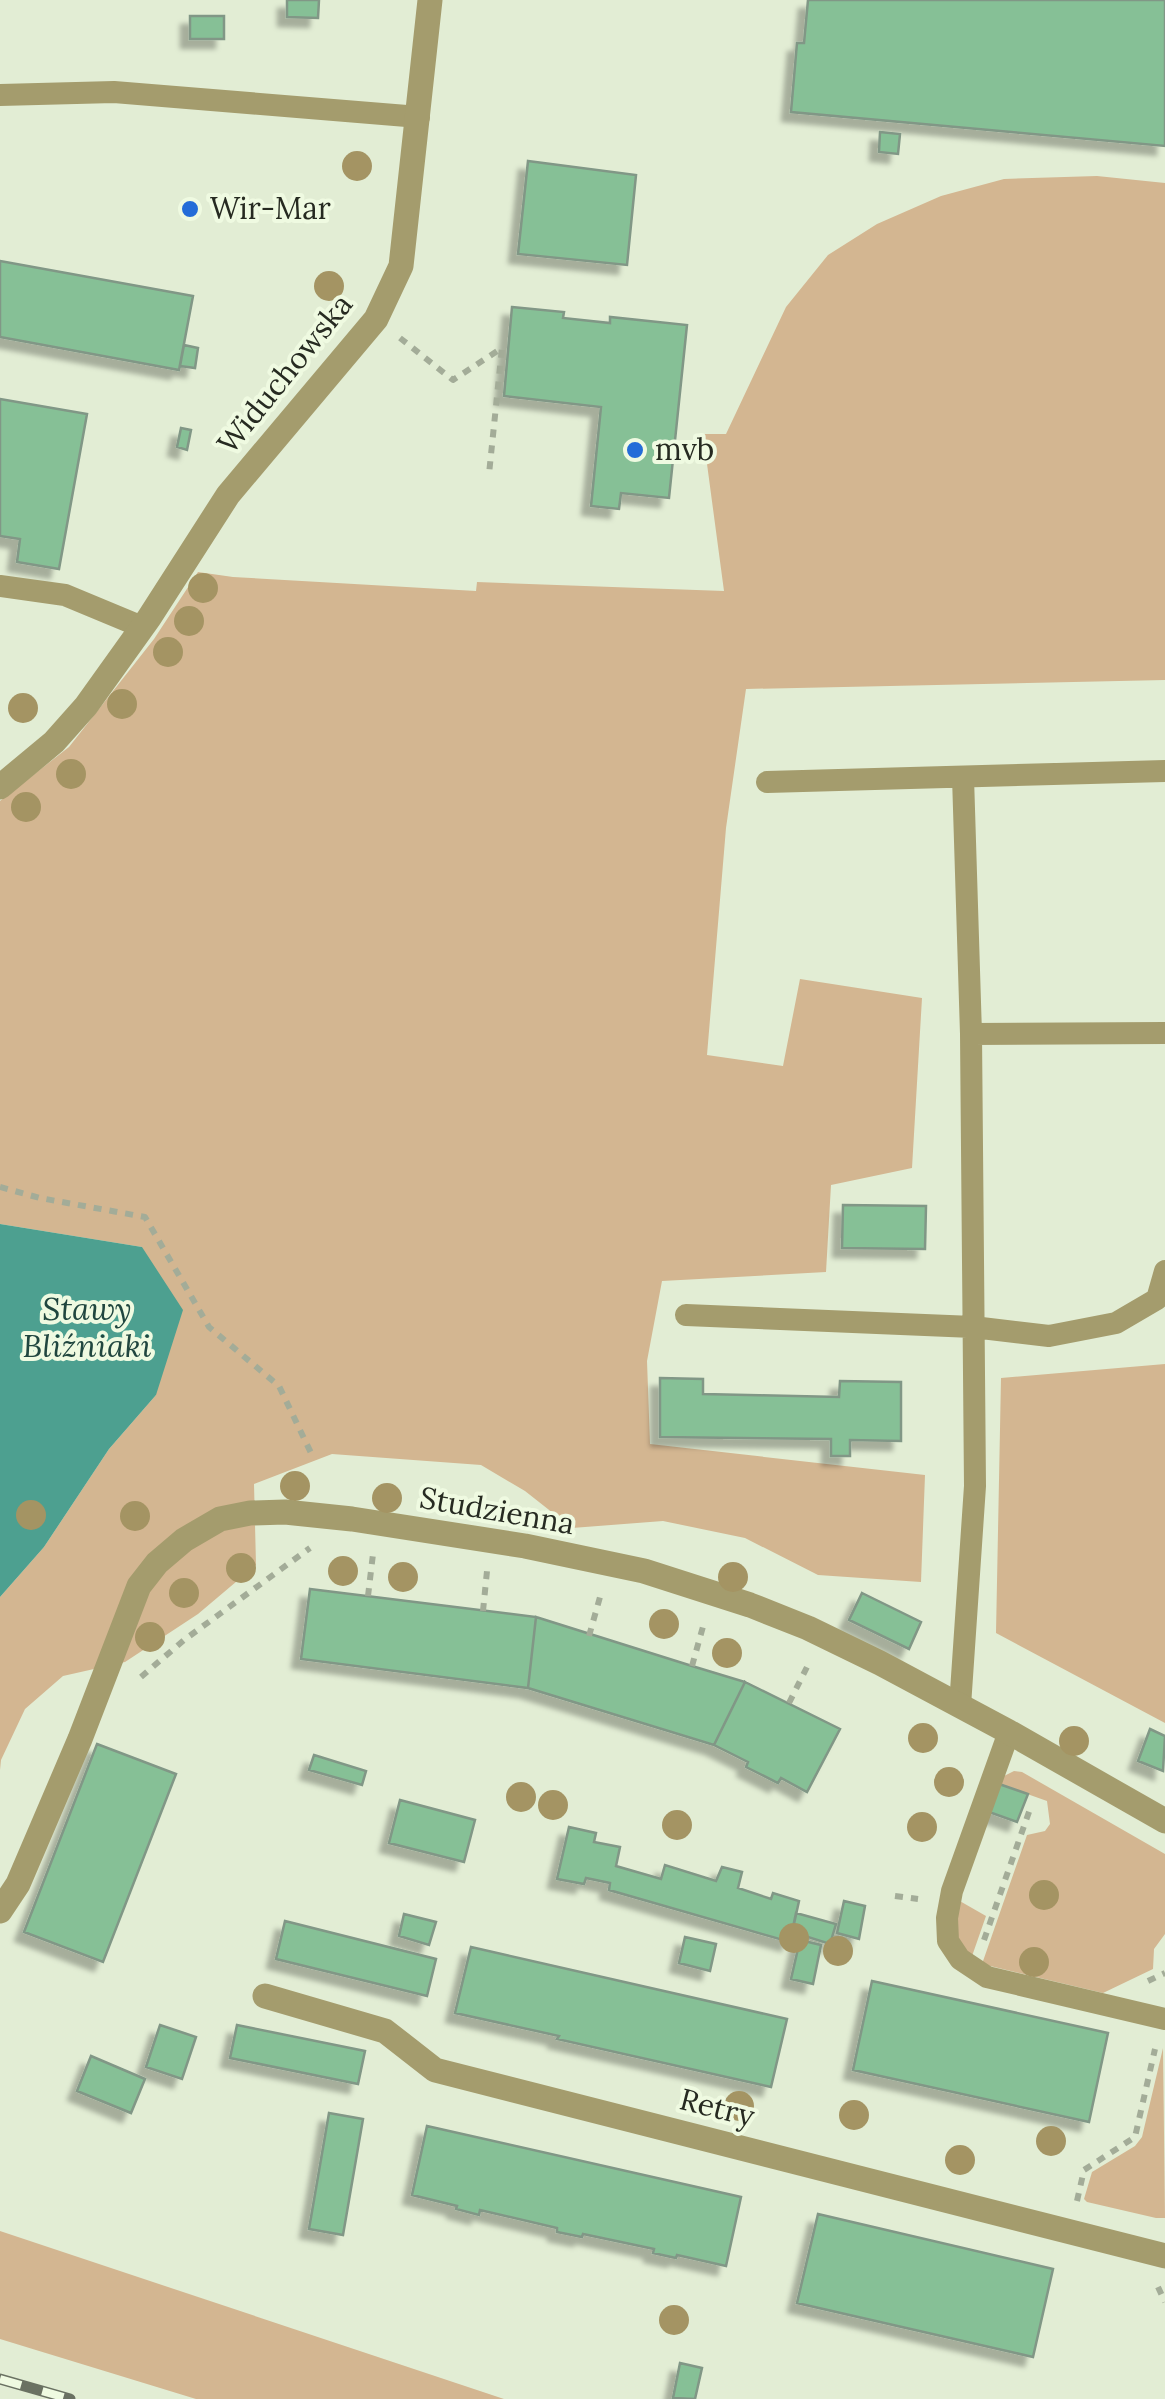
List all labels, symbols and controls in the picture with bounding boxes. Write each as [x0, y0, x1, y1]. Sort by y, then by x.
place label: Wir-Mar [210, 189, 331, 227]
marker: Wir-Mar [179, 198, 201, 220]
street label: Widuchowska [208, 286, 360, 461]
place label: mvb [655, 430, 714, 468]
marker: mvb [624, 439, 646, 461]
water label: Stawy Bliźniaki [23, 1288, 151, 1366]
street label: Studzienna [417, 1478, 577, 1542]
street label: Retry [676, 2079, 759, 2136]

